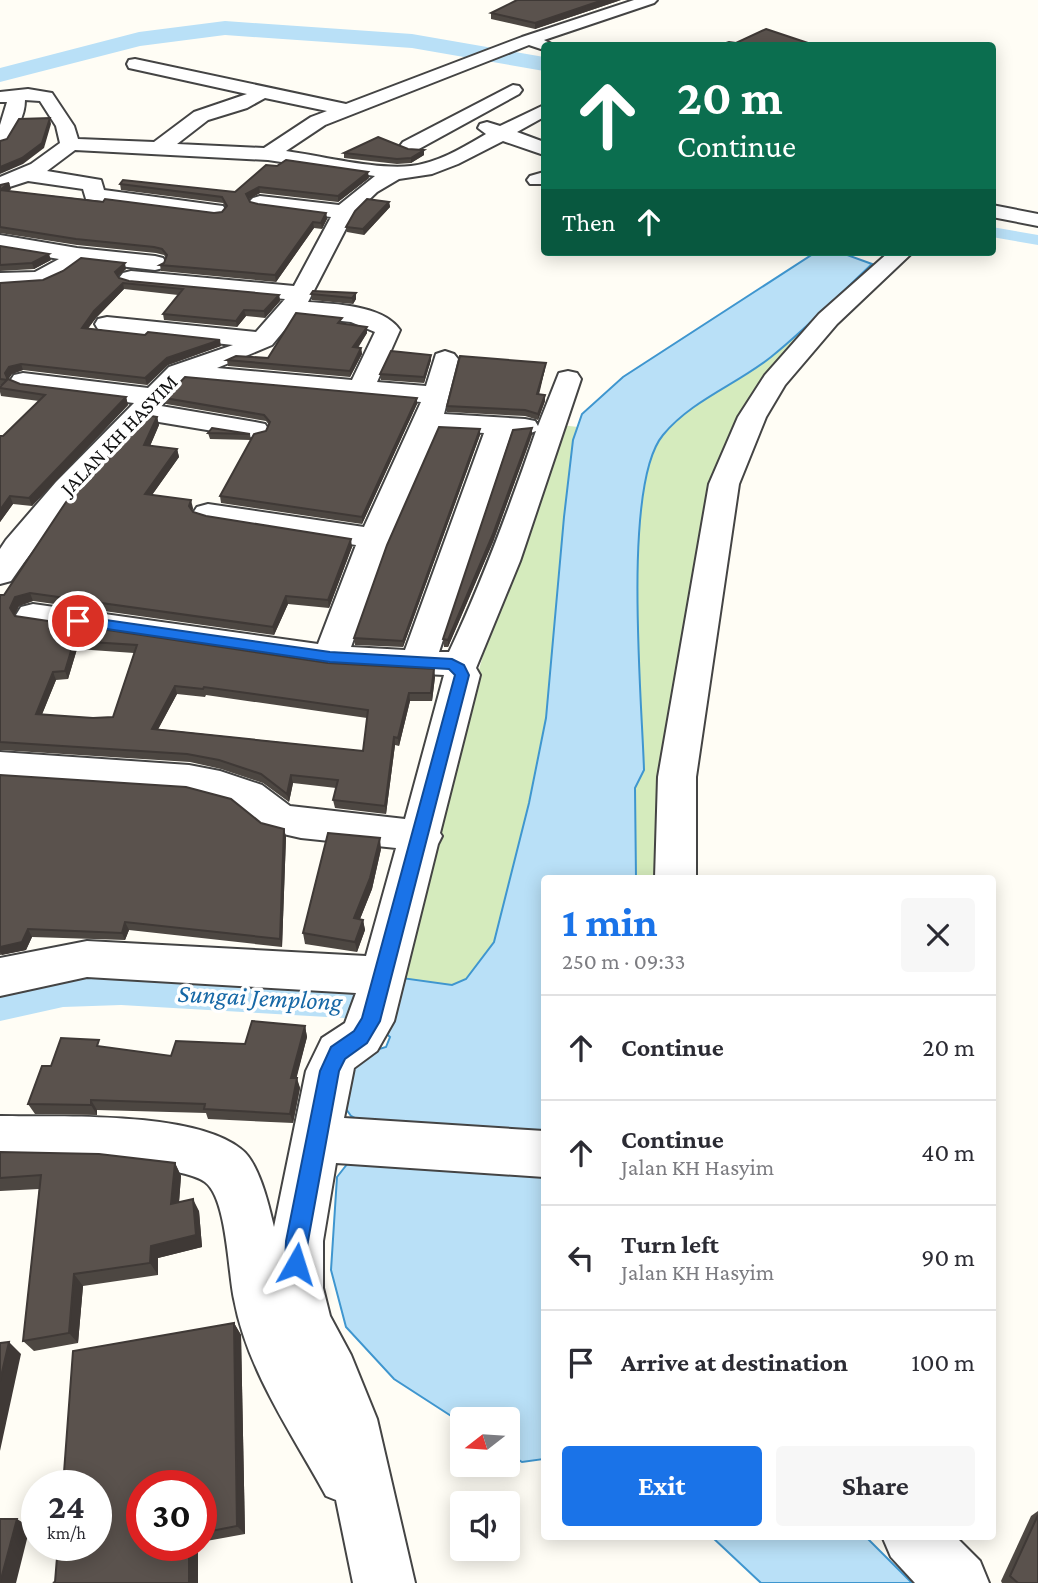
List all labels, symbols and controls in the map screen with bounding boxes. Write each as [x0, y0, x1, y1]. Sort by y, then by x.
icon: ahead [562, 70, 653, 161]
text: 20 m [677, 70, 783, 125]
text: Continue [677, 128, 796, 164]
icon: ahead [630, 203, 668, 241]
text: Then [562, 208, 616, 237]
street label: JALAN KH HASYIM [54, 370, 183, 502]
pin [48, 591, 108, 651]
icon: arrive [59, 602, 97, 640]
text: 1 min [562, 898, 658, 945]
button: close [901, 898, 975, 972]
text: 250 m · 09:33 [562, 948, 685, 974]
water label: Sungai Jemplong [177, 979, 344, 1016]
icon: ahead [562, 1029, 600, 1067]
text: Continue [621, 1033, 724, 1062]
text: 20 m [922, 1033, 975, 1062]
text: Continue [621, 1125, 724, 1154]
icon: ahead [562, 1134, 600, 1172]
text: 40 m [921, 1138, 975, 1167]
text: Jalan KH Hasyim [621, 1154, 774, 1180]
position arrow [259, 1227, 333, 1301]
text: Turn left [621, 1230, 719, 1259]
icon: left [562, 1239, 600, 1277]
text: 90 m [921, 1243, 975, 1272]
text: Jalan KH Hasyim [621, 1259, 774, 1285]
icon: arrive [562, 1344, 600, 1382]
text: Arrive at destination [621, 1348, 848, 1377]
text: 100 m [911, 1348, 975, 1377]
north arrow [450, 1407, 520, 1477]
map controls [450, 1407, 520, 1561]
button: Exit [562, 1446, 762, 1526]
button: Share [776, 1446, 975, 1526]
speed limit sign: 30 [126, 1470, 217, 1561]
text: 24 [48, 1487, 85, 1526]
button: sound [450, 1491, 520, 1561]
text: km/h [47, 1523, 86, 1543]

